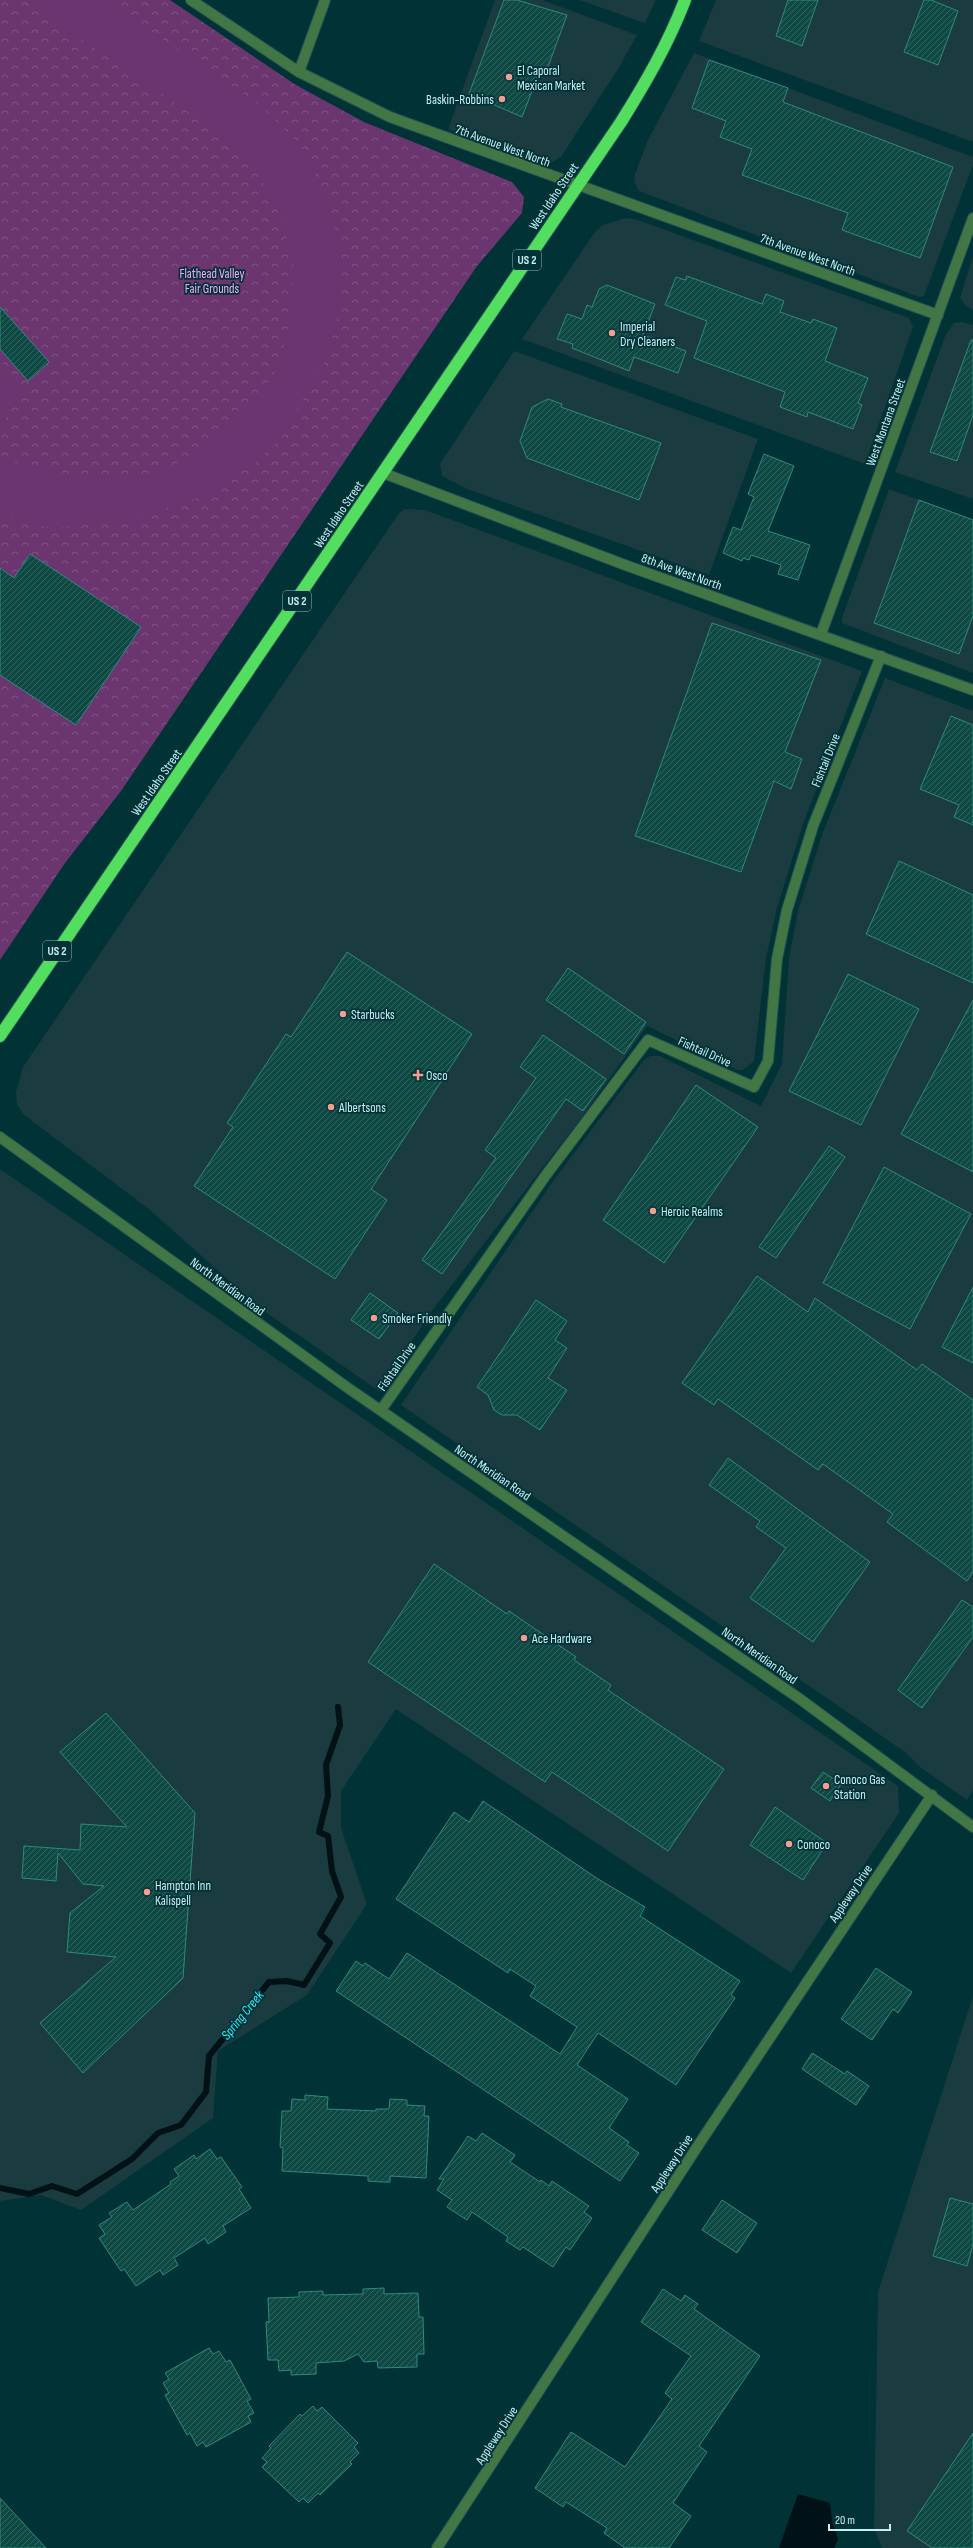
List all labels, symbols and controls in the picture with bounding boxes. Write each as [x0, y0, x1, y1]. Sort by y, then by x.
place label: El Caporal Mexican Market [517, 63, 585, 94]
marker: El Caporal Mexican Market [504, 72, 514, 82]
place label: Baskin-Robbins [426, 92, 494, 108]
marker: Baskin-Robbins [497, 94, 507, 104]
street label: 7th Avenue West North [453, 121, 553, 171]
street label: West Idaho Street [525, 160, 582, 233]
street label: 7th Avenue West North [758, 230, 858, 280]
road number: US 2 [513, 250, 541, 270]
park label: Flathead Valley Fair Grounds [179, 266, 245, 297]
place label: Imperial Dry Cleaners [620, 319, 676, 350]
marker: Imperial Dry Cleaners [607, 328, 617, 338]
street label: West Montana Street [863, 376, 909, 468]
street label: West Idaho Street [310, 478, 367, 551]
street label: 8th Ave West North [639, 550, 724, 594]
road number: US 2 [283, 591, 311, 611]
street label: Fishtail Drive [808, 731, 844, 790]
street label: West Idaho Street [128, 746, 186, 819]
road number: US 2 [43, 941, 71, 961]
place label: Starbucks [351, 1007, 395, 1023]
marker: Starbucks [338, 1009, 348, 1019]
street label: Fishtail Drive [676, 1033, 734, 1071]
place label: Osco [426, 1068, 448, 1084]
marker: Osco [413, 1070, 423, 1080]
place label: Albertsons [338, 1100, 386, 1116]
marker: Albertsons [326, 1102, 336, 1112]
place label: Heroic Realms [661, 1204, 723, 1220]
marker: Heroic Realms [648, 1206, 658, 1216]
street label: North Meridian Road [187, 1254, 268, 1319]
place label: Smoker Friendly [382, 1311, 452, 1327]
marker: Smoker Friendly [369, 1313, 379, 1323]
street label: Fishtail Drive [374, 1339, 420, 1394]
street label: North Meridian Road [451, 1441, 534, 1504]
street label: North Meridian Road [718, 1624, 800, 1688]
place label: Ace Hardware [531, 1631, 592, 1647]
marker: Ace Hardware [519, 1633, 529, 1643]
place label: Conoco Gas Station [834, 1772, 886, 1803]
marker: Conoco Gas Station [821, 1781, 831, 1791]
place label: Conoco [797, 1837, 830, 1853]
marker: Conoco [784, 1839, 794, 1849]
street label: Appleway Drive [825, 1862, 876, 1926]
place label: Hampton Inn Kalispell [155, 1878, 211, 1909]
marker: Hampton Inn Kalispell [142, 1887, 152, 1897]
water label: Spring Creek [217, 1987, 268, 2043]
street label: Appleway Drive [647, 2132, 697, 2196]
street label: Appleway Drive [472, 2404, 522, 2468]
scale bar [829, 2506, 890, 2532]
text: 20 m [835, 2513, 855, 2528]

